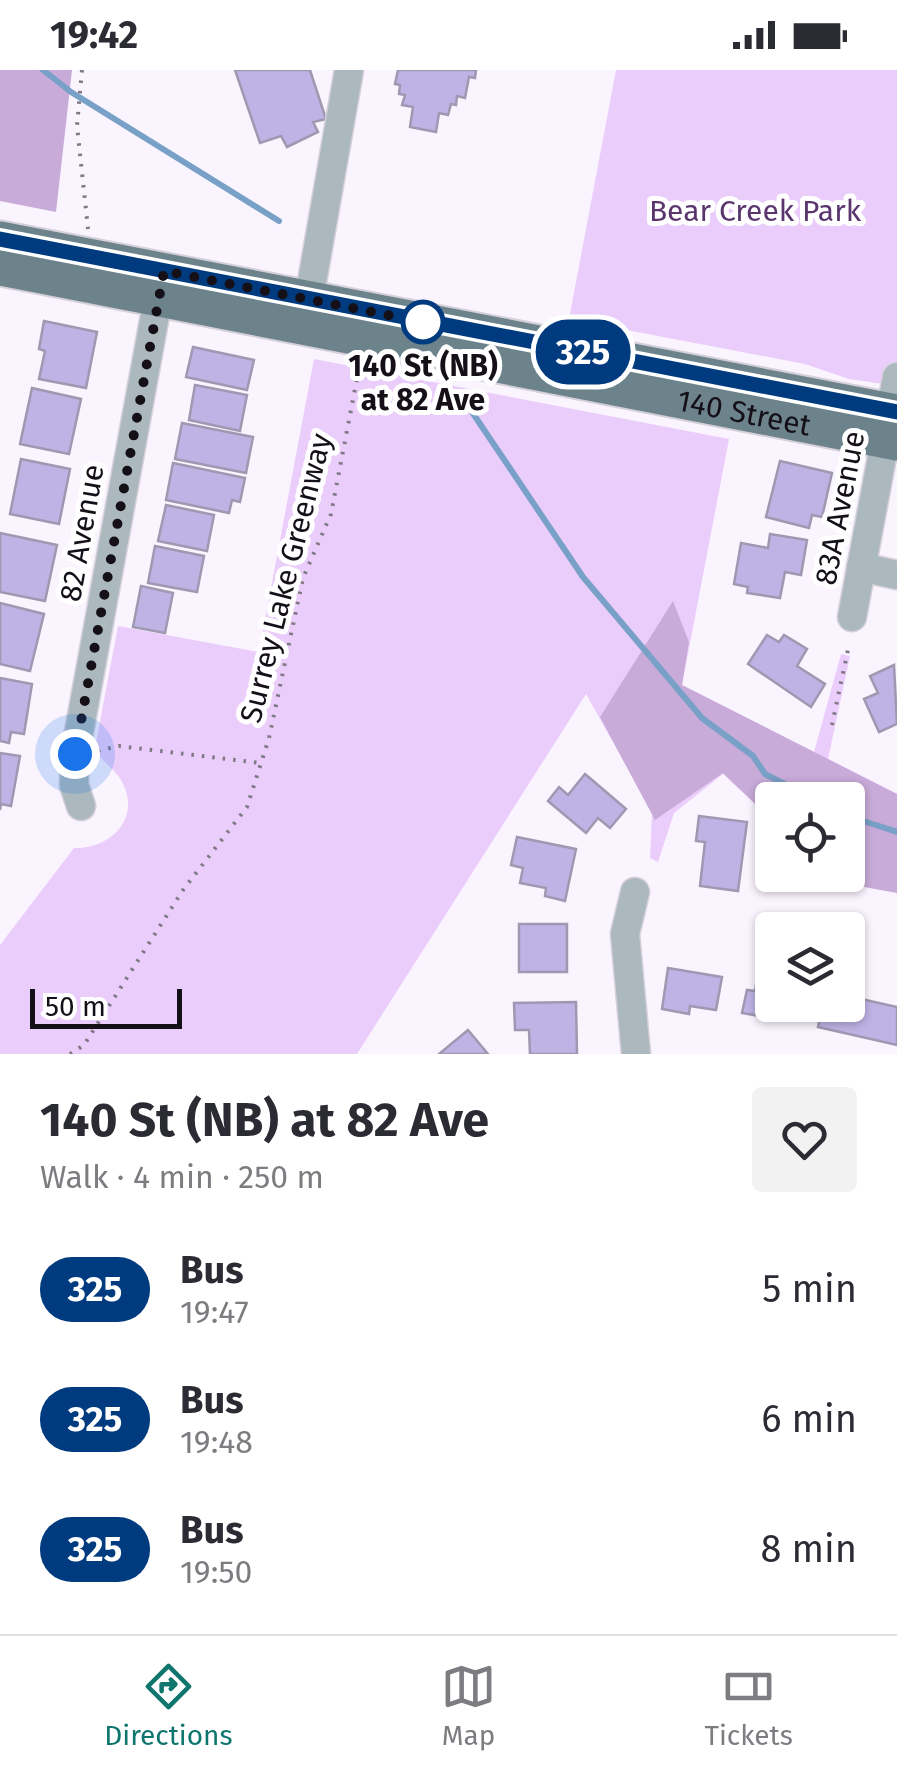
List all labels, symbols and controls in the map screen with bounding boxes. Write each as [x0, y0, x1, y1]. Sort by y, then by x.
text: 19:42 [50, 12, 138, 58]
park label: Bear Creek Park [649, 193, 862, 229]
marker: 140 St (NB) at 82 Ave [402, 301, 444, 343]
line badge: 325 [526, 320, 640, 384]
text: 325 [556, 331, 610, 373]
place label: 140 St (NB) at 82 Ave [348, 348, 498, 418]
street label: 140 Street [674, 383, 814, 444]
street label: 83A Avenue [807, 428, 873, 588]
street label: Surrey Lake Greenway [233, 429, 339, 726]
street label: 82 Avenue [52, 462, 112, 604]
your location [50, 729, 100, 779]
map controls [755, 782, 865, 1022]
button: locate [755, 782, 865, 892]
button: layers [755, 912, 865, 1022]
scale bar [30, 984, 182, 1028]
text: 50 m [45, 990, 106, 1023]
button: heart [752, 1087, 857, 1192]
text: 140 St (NB) at 82 Ave [40, 1091, 489, 1149]
text: Walk · 4 min · 250 m [40, 1158, 324, 1196]
text: Bus [180, 1247, 244, 1293]
text: 5 min [762, 1266, 857, 1312]
text: 325 [68, 1268, 122, 1310]
text: 19:47 [180, 1293, 249, 1331]
text: Bus [180, 1377, 244, 1423]
text: 6 min [761, 1396, 857, 1442]
text: 325 [68, 1398, 122, 1440]
text: 19:48 [180, 1423, 253, 1461]
text: Bus [180, 1507, 244, 1553]
text: 8 min [760, 1526, 857, 1572]
text: 325 [68, 1528, 122, 1570]
text: 19:50 [180, 1553, 252, 1591]
tab: Directions [104, 1659, 233, 1752]
tab: Map [441, 1659, 496, 1752]
tab: Tickets [704, 1659, 793, 1752]

